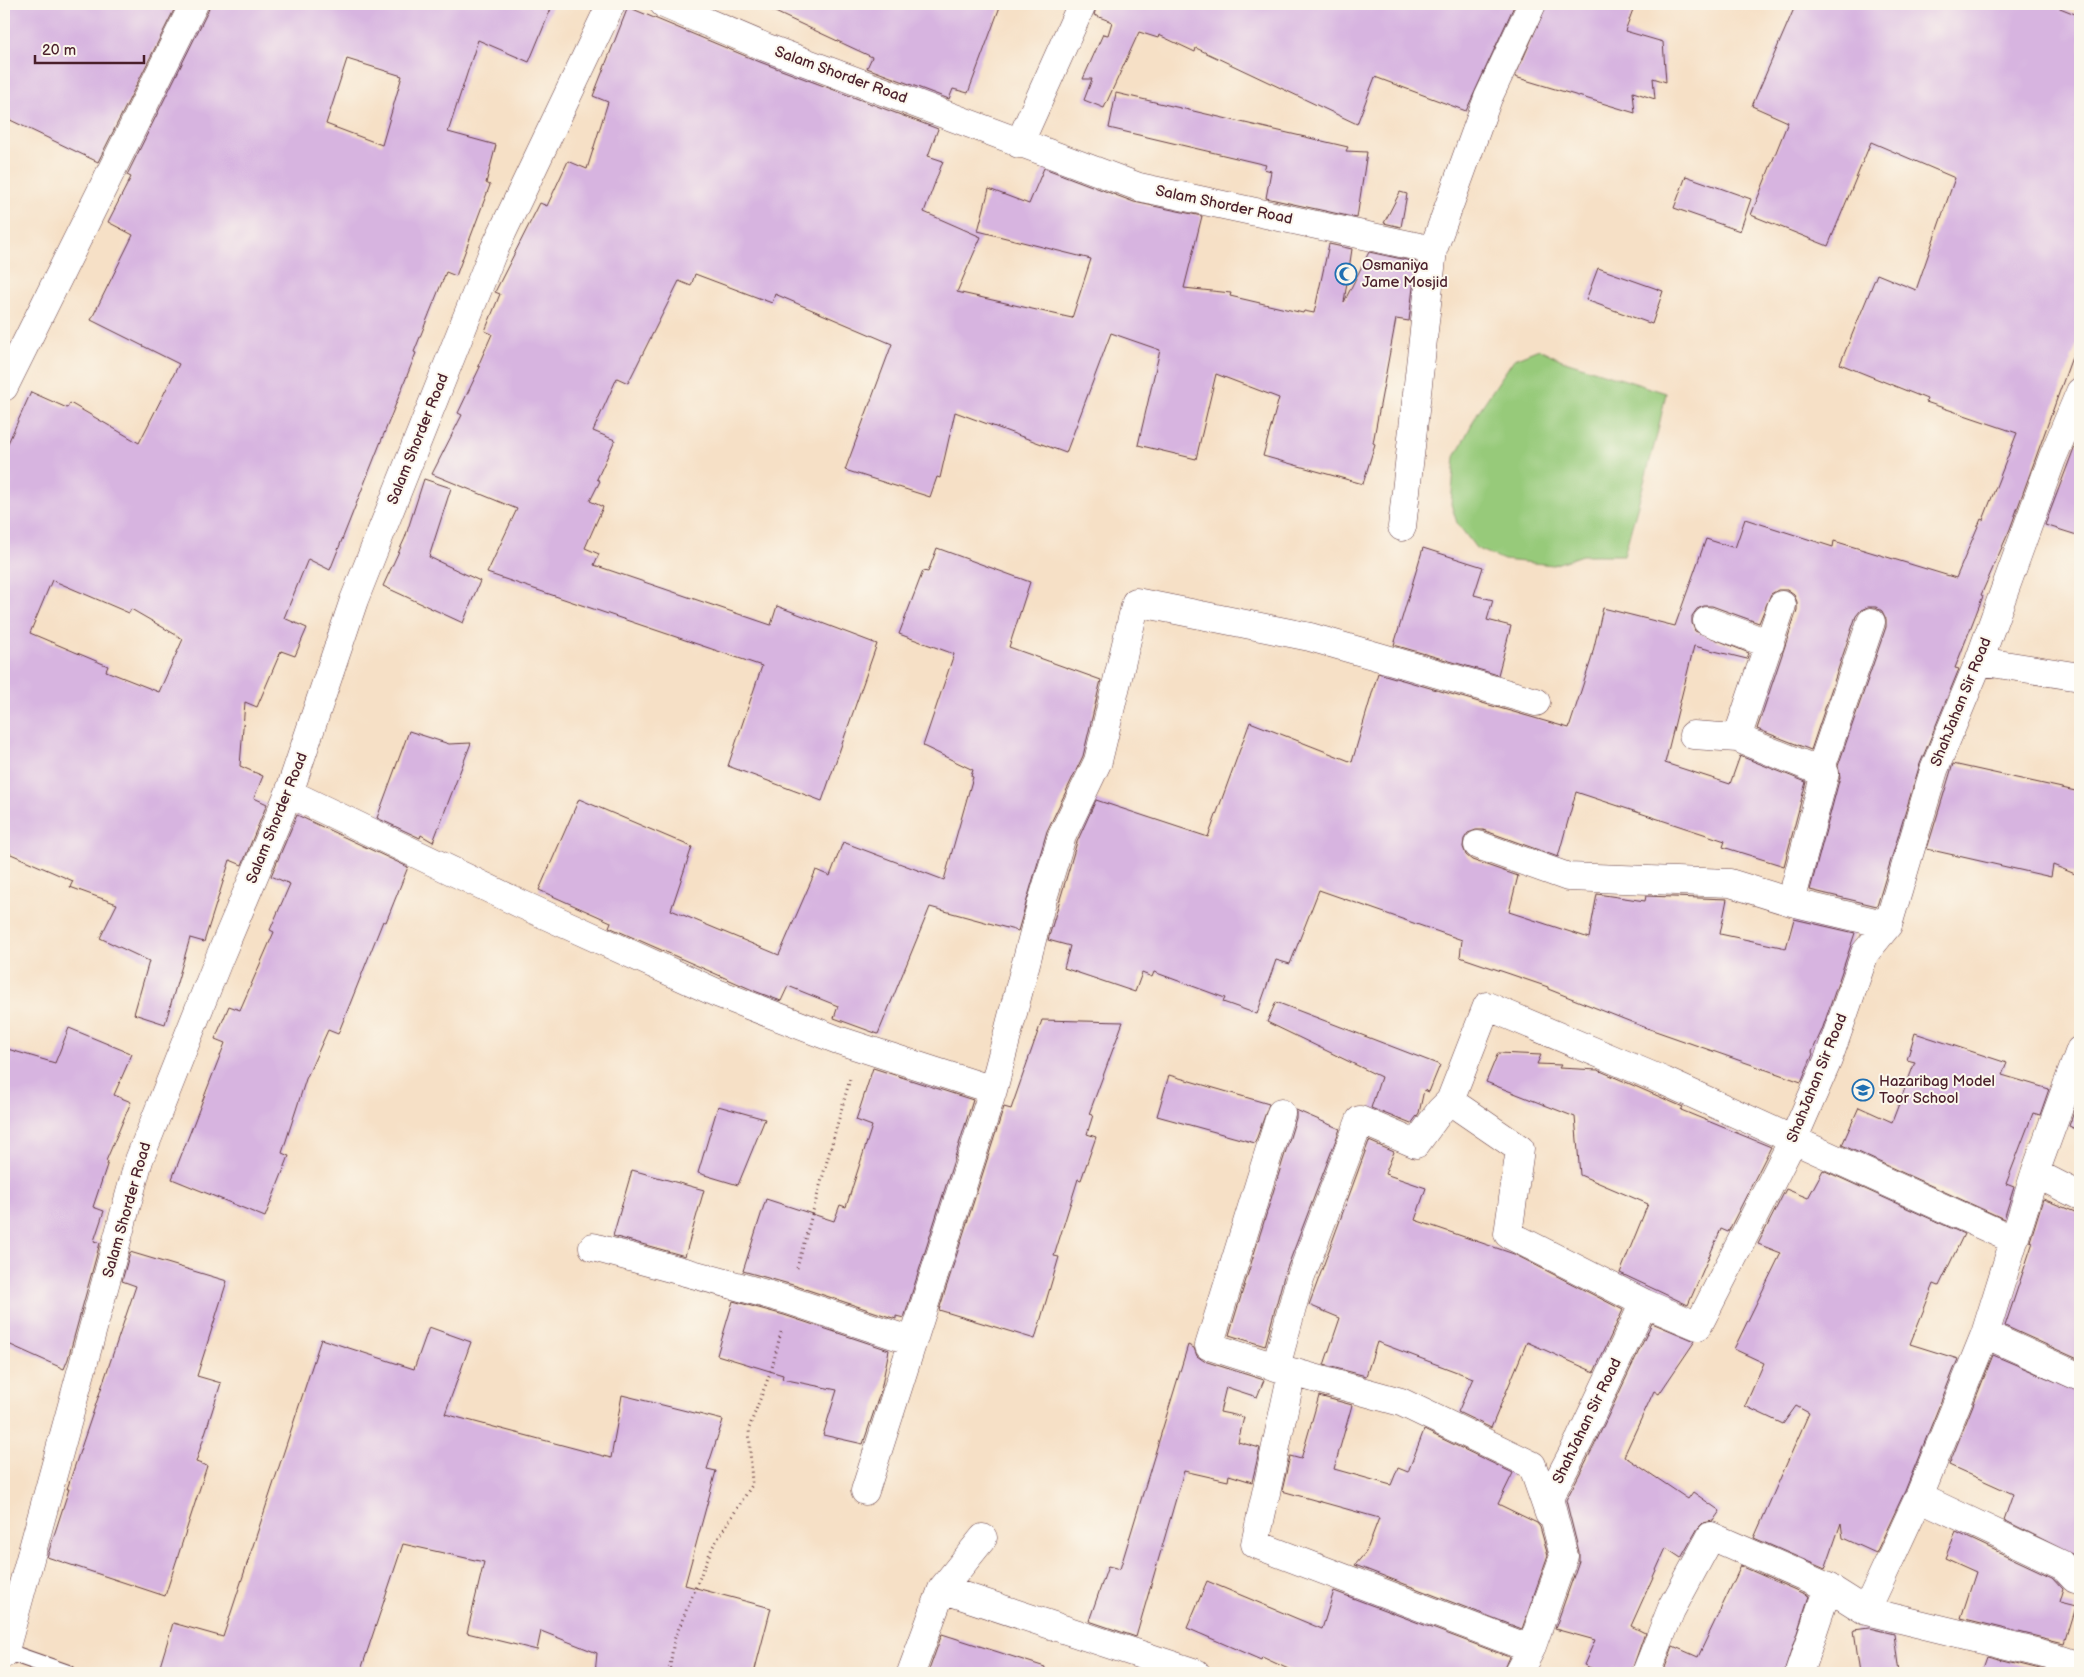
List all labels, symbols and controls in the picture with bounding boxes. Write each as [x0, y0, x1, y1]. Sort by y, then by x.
scale bar [35, 32, 144, 64]
text: 20 m [42, 41, 76, 60]
street label: Salam Shorder Road [772, 42, 910, 108]
street label: Salam Shorder Road [1154, 181, 1294, 229]
place label: Osmaniya Jame Mosjid [1362, 256, 1448, 292]
mosque icon: Osmaniya Jame Mosjid [1334, 262, 1358, 286]
street label: Salam Shorder Road [383, 371, 453, 507]
street label: ShahJahan Sir Road [1926, 635, 1996, 769]
street label: Salam Shorder Road [242, 750, 312, 886]
street label: ShahJahan Sir Road [1782, 1011, 1852, 1145]
place label: Hazaribag Model Toor School [1879, 1072, 1995, 1108]
school or university icon: Hazaribag Model Toor School [1851, 1078, 1875, 1102]
street label: Salam Shorder Road [99, 1140, 155, 1280]
street label: ShahJahan Sir Road [1548, 1355, 1626, 1487]

